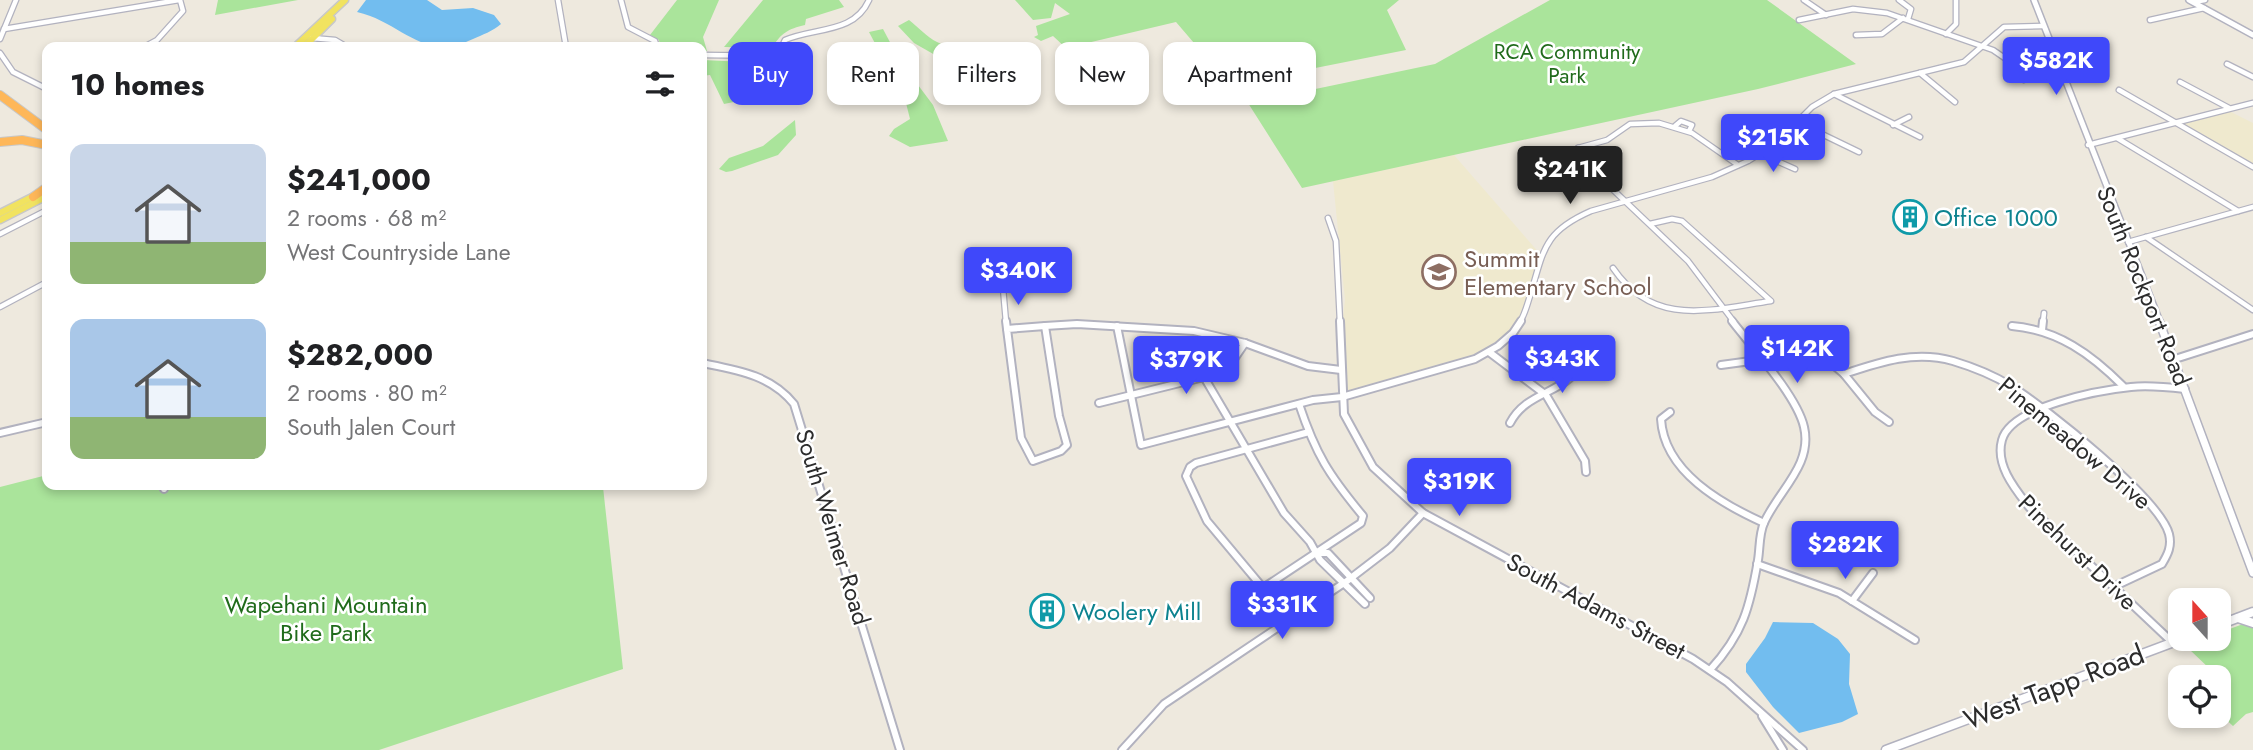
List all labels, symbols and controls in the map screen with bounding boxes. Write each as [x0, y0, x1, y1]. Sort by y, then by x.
park label: RCA Community Park [1494, 37, 1641, 91]
pin: $582K [2007, 38, 2105, 97]
chip: Buy [728, 42, 813, 105]
chip: Rent [827, 42, 919, 105]
chip: Filters [933, 42, 1041, 105]
chip: New [1055, 42, 1149, 105]
chip: Apartment [1163, 42, 1316, 105]
text: $582K [2019, 43, 2093, 77]
text: 10 homes [70, 63, 204, 106]
icon: filters [641, 65, 679, 103]
pin: $215K [1724, 114, 1822, 174]
text: $215K [1737, 120, 1809, 154]
pin: $241K [1521, 146, 1619, 206]
text: $241K [1533, 152, 1607, 186]
text: $241,000 [287, 158, 431, 201]
icon: home [126, 172, 210, 256]
street label: South Rockport Road [2088, 181, 2200, 391]
building icon: Office 1000 [1891, 198, 1929, 236]
place label: Office 1000 [1934, 200, 2058, 235]
text: 2 rooms · 68 m² [287, 201, 446, 235]
text: West Countryside Lane [287, 235, 511, 269]
place label: Summit Elementary School [1464, 241, 1652, 304]
pin: $340K [969, 247, 1067, 307]
text: $340K [980, 253, 1056, 287]
school or university icon: Summit Elementary School [1420, 253, 1458, 291]
pin: $142K [1748, 326, 1846, 385]
text: $142K [1760, 331, 1834, 365]
text: $282,000 [287, 333, 433, 376]
pin: $379K [1137, 336, 1235, 396]
pin: $343K [1513, 336, 1611, 395]
text: $343K [1524, 341, 1600, 375]
text: $379K [1149, 342, 1223, 376]
icon: home [126, 347, 210, 431]
street label: Pinemeadow Drive [1991, 368, 2159, 518]
text: 2 rooms · 80 m² [287, 376, 447, 410]
text: South Jalen Court [287, 410, 455, 444]
street label: South Weimer Road [787, 425, 879, 629]
pin: $319K [1410, 458, 1508, 518]
text: $319K [1423, 464, 1495, 498]
street label: Pinehurst Drive [2011, 486, 2145, 618]
pin: $282K [1796, 522, 1894, 581]
text: $282K [1808, 527, 1882, 561]
street label: South Adams Street [1500, 544, 1692, 668]
pin: $331K [1233, 582, 1331, 641]
park label: Wapehani Mountain Bike Park [224, 587, 428, 650]
text: $331K [1247, 587, 1317, 621]
north arrow [2168, 588, 2231, 651]
map controls [2168, 588, 2231, 728]
building icon: Woolery Mill [1028, 592, 1066, 630]
place label: Woolery Mill [1072, 594, 1201, 629]
street label: West Tapp Road [1958, 634, 2150, 740]
button: locate [2168, 665, 2231, 728]

